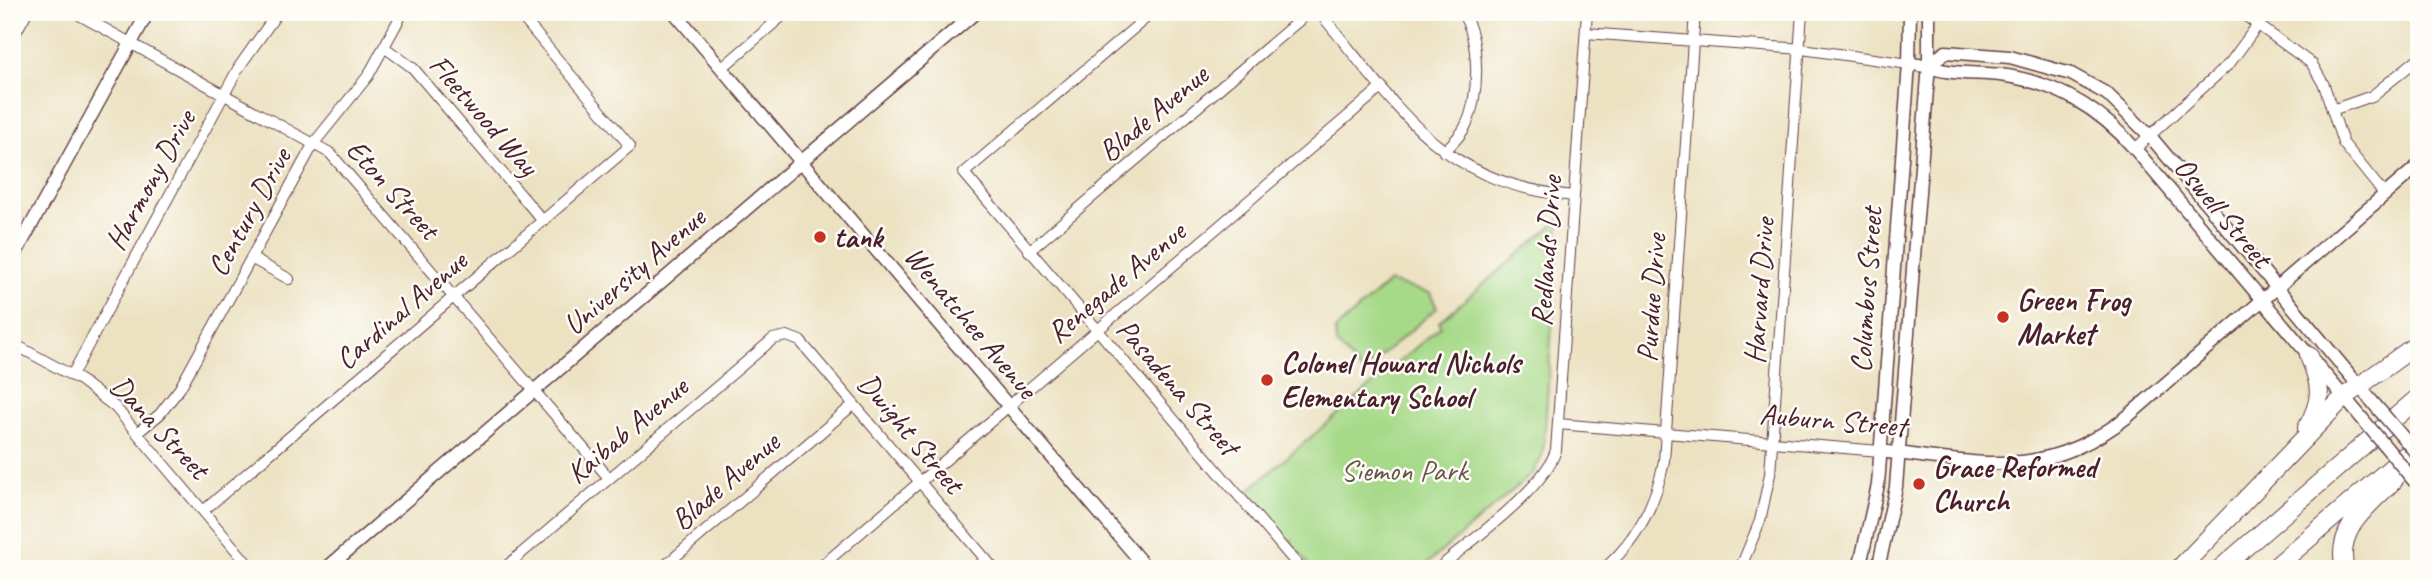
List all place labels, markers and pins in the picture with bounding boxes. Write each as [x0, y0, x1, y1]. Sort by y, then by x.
place label: tank [834, 218, 885, 256]
marker: tank [812, 229, 828, 245]
place label: Green Frog Market [2017, 281, 2132, 353]
marker: Green Frog Market [1995, 309, 2011, 325]
place label: Colonel Howard Nichols Elementary School [1281, 344, 1524, 416]
marker: Colonel Howard Nichols Elementary School [1259, 372, 1275, 388]
place label: Grace Reformed Church [1933, 448, 2101, 520]
marker: Grace Reformed Church [1911, 476, 1927, 492]

